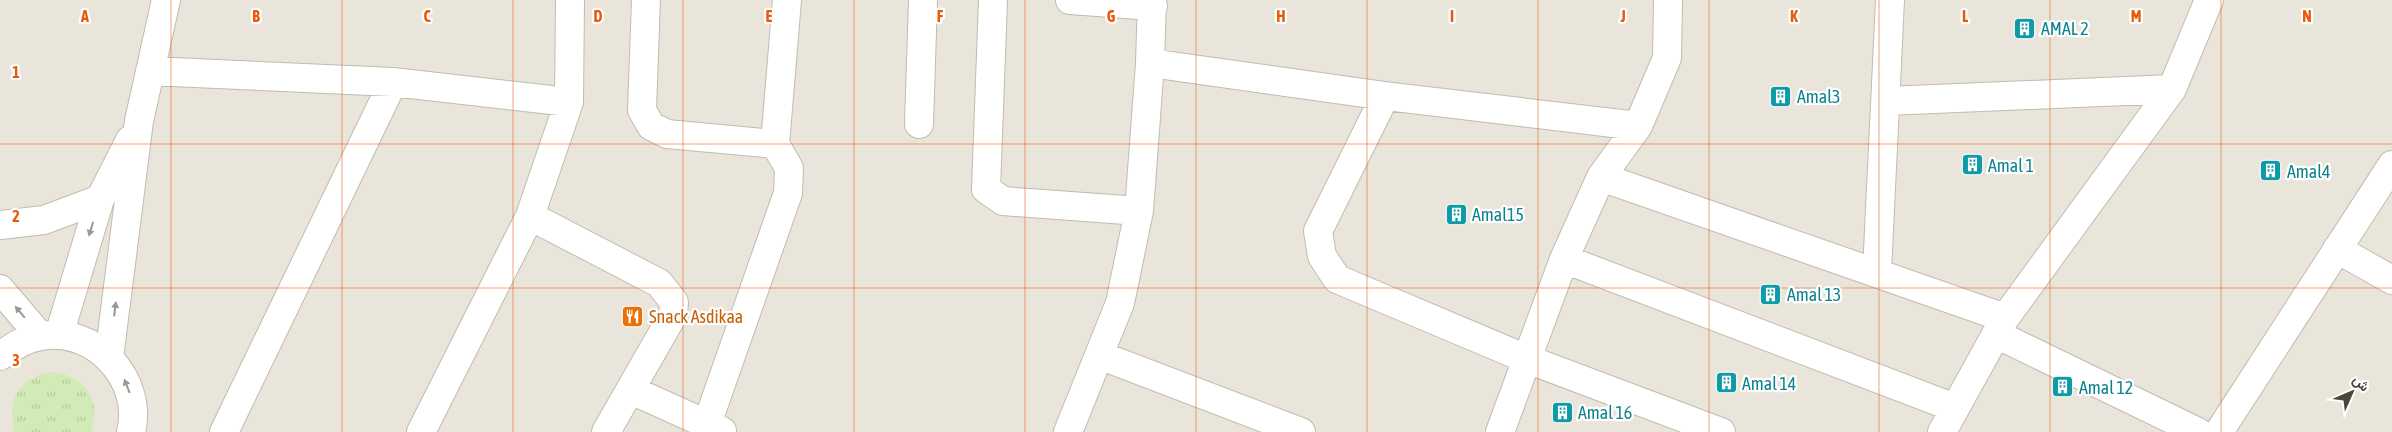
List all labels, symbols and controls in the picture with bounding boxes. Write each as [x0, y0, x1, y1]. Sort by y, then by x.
text: A [80, 7, 89, 25]
text: B [252, 7, 260, 25]
text: C [423, 7, 431, 25]
text: D [594, 7, 603, 25]
text: E [766, 7, 773, 25]
text: F [937, 7, 944, 25]
text: G [1107, 7, 1116, 25]
text: H [1276, 7, 1286, 25]
text: I [1450, 7, 1454, 25]
text: J [1619, 7, 1626, 25]
text: K [1790, 7, 1798, 25]
text: L [1962, 7, 1969, 25]
text: M [2131, 7, 2141, 25]
text: N [2302, 7, 2312, 25]
building icon: AMAL 2 [2013, 16, 2037, 40]
place label: AMAL 2 [2041, 18, 2089, 39]
text: 1 [12, 63, 20, 81]
building icon: Amal3 [1769, 84, 1793, 108]
place label: Amal3 [1797, 86, 1840, 107]
building icon: Amal 1 [1960, 153, 1984, 177]
place label: Amal 1 [1988, 155, 2034, 176]
building icon: Amal4 [2259, 159, 2283, 183]
place label: Amal4 [2287, 161, 2330, 182]
building icon: Amal15 [1444, 202, 1468, 226]
place label: Amal15 [1472, 204, 1524, 225]
text: 2 [12, 207, 20, 225]
one-way arrow [86, 221, 94, 236]
building icon: Amal 13 [1759, 282, 1783, 306]
place label: Amal 13 [1787, 284, 1841, 305]
one-way arrow [111, 301, 119, 317]
restaurant icon: Snack Asdikaa [621, 304, 645, 328]
place label: Snack Asdikaa [649, 306, 743, 327]
one-way arrow [14, 307, 26, 319]
text: 3 [12, 351, 20, 369]
north arrow [2327, 367, 2377, 417]
building icon: Amal 14 [1714, 371, 1738, 395]
text: ش [2349, 371, 2373, 395]
place label: Amal 14 [1742, 373, 1796, 394]
building icon: Amal 12 [2051, 375, 2075, 399]
place label: Amal 12 [2079, 377, 2133, 398]
one-way arrow [122, 379, 130, 393]
building icon: Amal 16 [1550, 400, 1574, 424]
place label: Amal 16 [1578, 402, 1632, 423]

